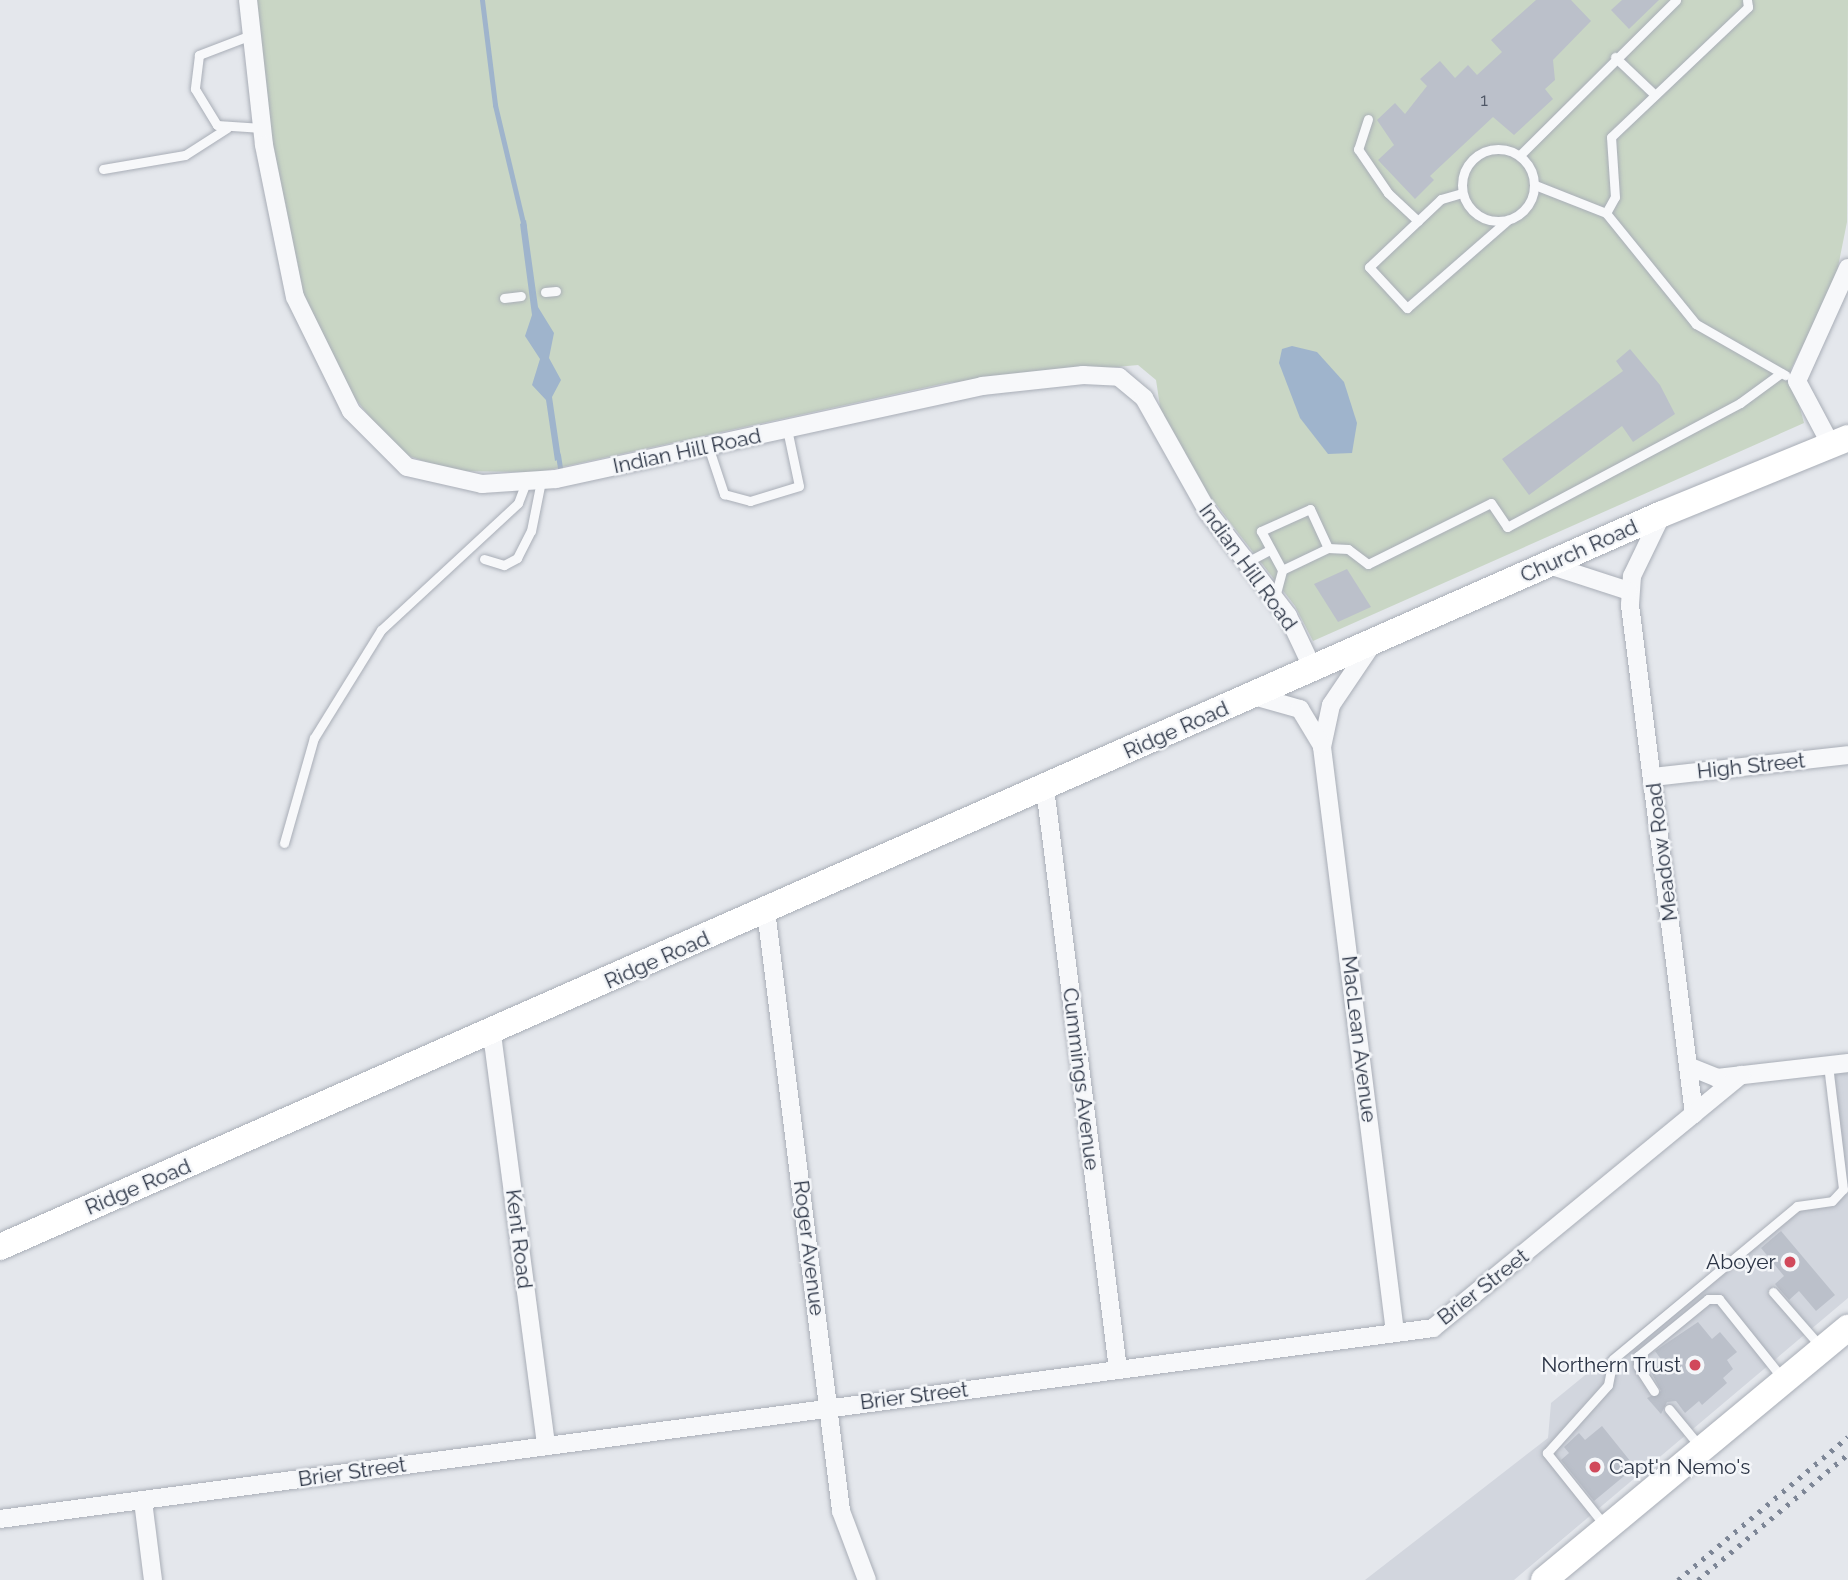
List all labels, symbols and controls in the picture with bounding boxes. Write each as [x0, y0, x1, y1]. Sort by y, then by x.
house number: 1 [1480, 89, 1488, 111]
street label: Indian Hill Road [610, 423, 764, 479]
street label: Indian Hill Road [1193, 498, 1303, 636]
street label: Church Road [1516, 514, 1642, 588]
street label: Ridge Road [1120, 696, 1232, 764]
street label: High Street [1696, 748, 1806, 784]
street label: Meadow Road [1641, 781, 1683, 923]
street label: Ridge Road [601, 926, 713, 994]
street label: MacLean Avenue [1336, 954, 1382, 1124]
street label: Cummings Avenue [1057, 986, 1105, 1172]
street label: Ridge Road [81, 1153, 195, 1221]
street label: Roger Avenue [788, 1178, 830, 1318]
street label: Kent Road [500, 1188, 538, 1290]
street label: Brier Street [1432, 1243, 1534, 1331]
place label: Aboyer [1706, 1249, 1776, 1275]
marker: Aboyer [1782, 1254, 1798, 1270]
place label: Northern Trust [1541, 1352, 1681, 1378]
marker: Northern Trust [1687, 1357, 1703, 1373]
street label: Brier Street [858, 1377, 970, 1415]
street label: Brier Street [296, 1452, 408, 1492]
place label: Capt'n Nemo's [1609, 1454, 1750, 1480]
marker: Capt'n Nemo's [1587, 1459, 1603, 1475]

